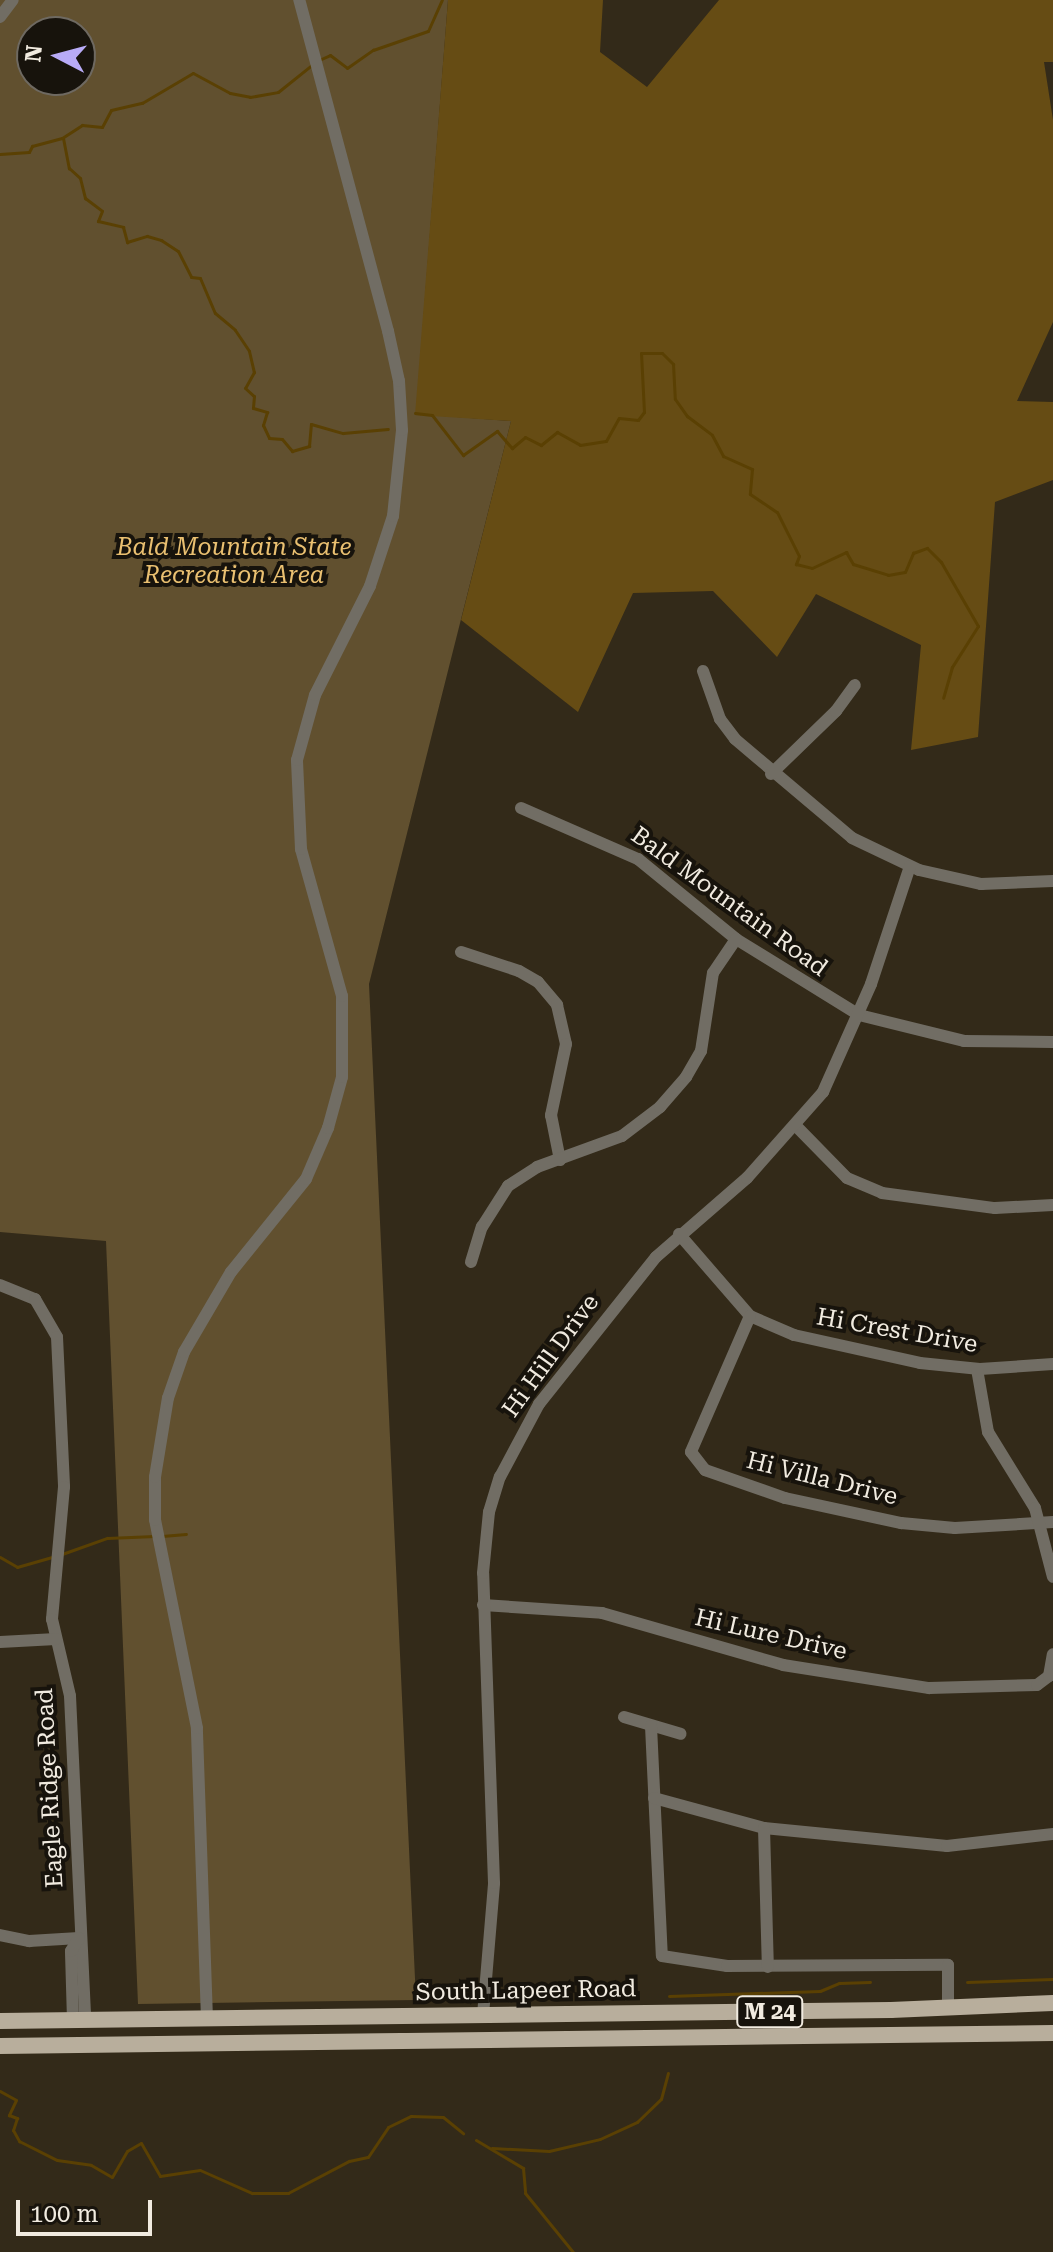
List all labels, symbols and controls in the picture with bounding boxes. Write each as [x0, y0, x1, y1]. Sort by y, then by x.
north arrow [16, 16, 96, 96]
text: N [20, 44, 47, 63]
park label: Bald Mountain State Recreation Area [116, 534, 352, 590]
street label: Bald Mountain Road [625, 821, 833, 983]
street label: Hi Hill Drive [497, 1289, 605, 1423]
street label: Hi Crest Drive [814, 1303, 980, 1359]
street label: Hi Villa Drive [743, 1446, 901, 1512]
street label: Hi Lure Drive [692, 1604, 850, 1666]
street label: Eagle Ridge Road [30, 1687, 70, 1889]
street label: South Lapeer Road [415, 1975, 637, 2007]
road number: M 24 [736, 1994, 804, 2030]
scale bar [20, 2184, 156, 2234]
text: 100 m [30, 2200, 98, 2228]

